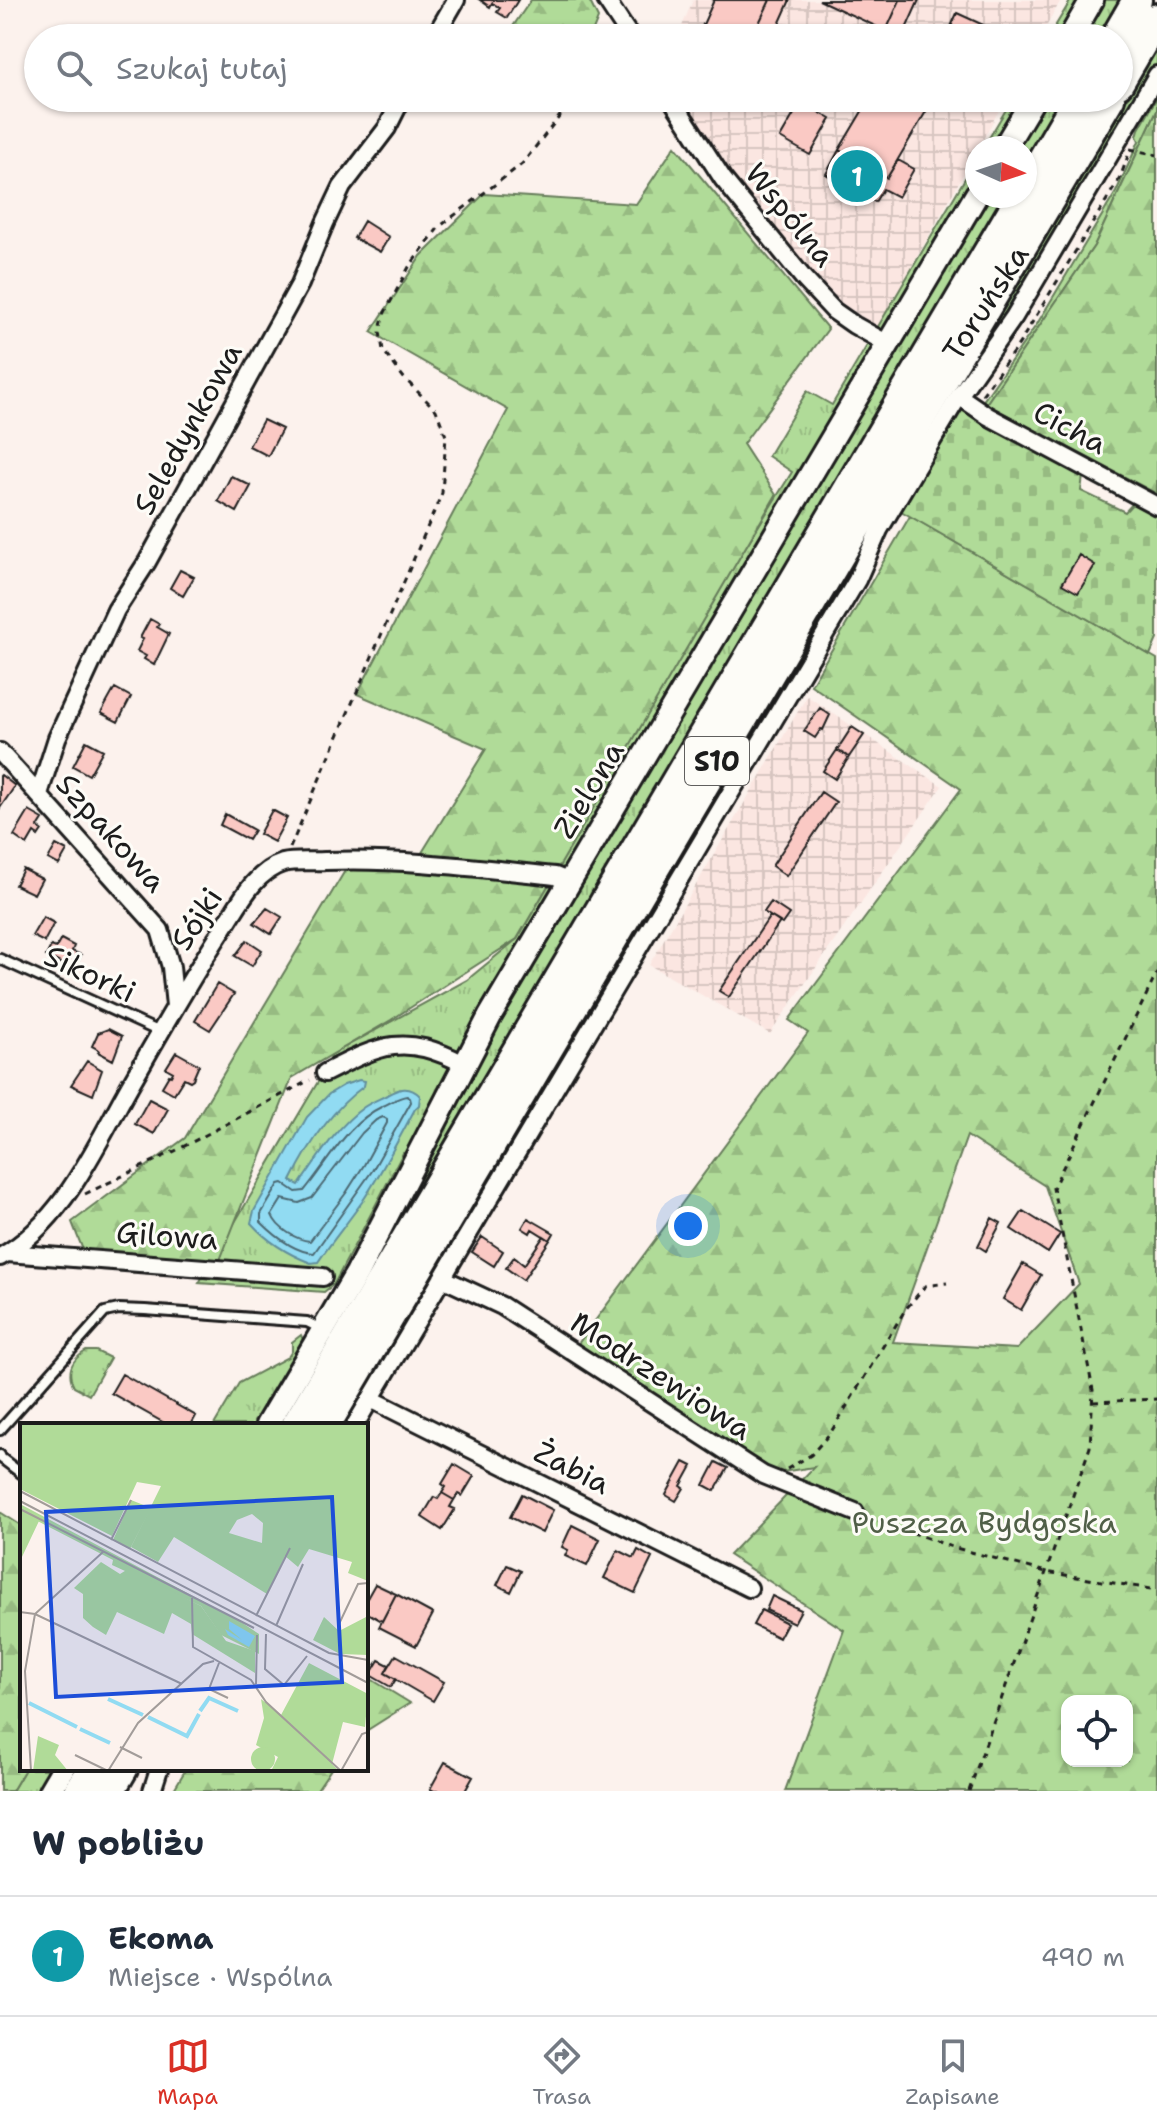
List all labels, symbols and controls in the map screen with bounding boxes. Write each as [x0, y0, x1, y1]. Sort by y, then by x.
search box [24, 24, 1133, 112]
icon: search [52, 46, 96, 90]
text: Szukaj tutaj [116, 48, 288, 89]
north arrow [965, 136, 1037, 208]
pin: 1 [831, 146, 883, 206]
street label: Wspólna [736, 154, 845, 276]
street label: Toruńska [933, 236, 1039, 369]
street label: Seledynkowa [123, 335, 252, 522]
street label: Cicha [1026, 391, 1115, 464]
street label: Zielona [544, 733, 634, 846]
road number: S10 [685, 737, 749, 785]
street label: Szpakowa [47, 764, 176, 901]
street label: Sójki [161, 879, 232, 958]
street label: Sikorki [38, 935, 143, 1012]
your location [668, 1206, 708, 1246]
street label: Gilowa [115, 1212, 220, 1260]
street label: Modrzewiowa [563, 1302, 760, 1450]
inset map [20, 1423, 368, 1771]
street label: Żabia [527, 1431, 618, 1504]
park label: Puszcza Bydgoska [851, 1502, 1117, 1543]
map controls [1061, 1695, 1133, 1767]
button: locate [1061, 1695, 1133, 1767]
text: W pobliżu [32, 1820, 205, 1866]
text: Ekoma [108, 1918, 214, 1959]
text: 1 [52, 1939, 64, 1974]
text: 490 m [1041, 1939, 1125, 1974]
text: Miejsce · Wspólna [108, 1959, 332, 1994]
tab: Mapa [157, 2034, 218, 2111]
tab: Trasa [532, 2034, 591, 2111]
tab: Zapisane [905, 2034, 1000, 2111]

